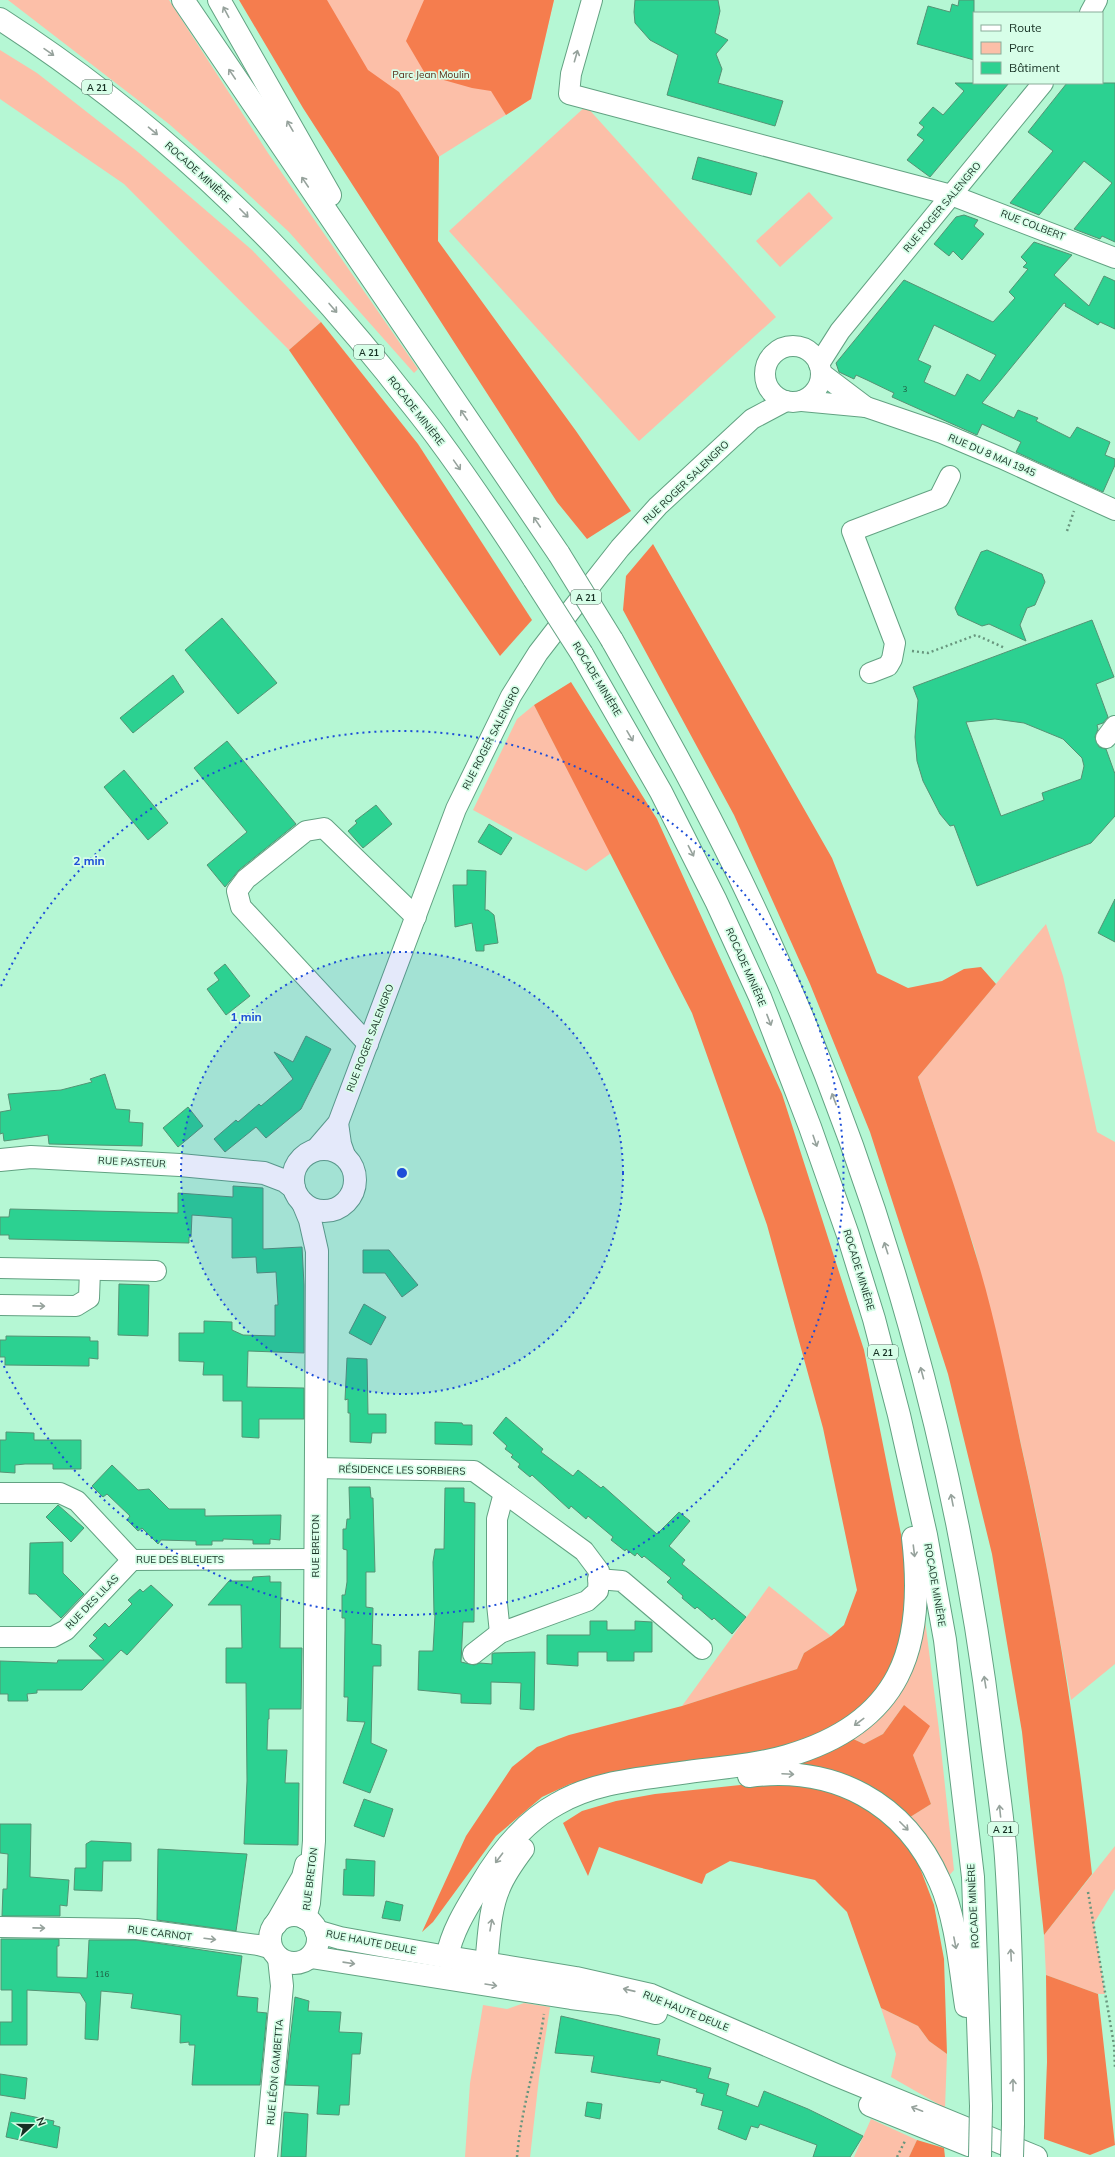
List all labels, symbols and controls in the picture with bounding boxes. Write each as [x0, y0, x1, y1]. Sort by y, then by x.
one-way arrow [222, 7, 229, 19]
legend [973, 12, 1103, 84]
text: Route [1009, 20, 1042, 35]
text: Parc [1009, 40, 1034, 55]
one-way arrow [44, 48, 55, 56]
one-way arrow [573, 50, 580, 63]
text: Bâtiment [1009, 60, 1060, 75]
park label: Parc Jean Moulin [392, 68, 470, 81]
one-way arrow [228, 69, 236, 80]
road number: A 21 [82, 80, 112, 94]
one-way arrow [286, 120, 294, 132]
one-way arrow [147, 127, 158, 136]
street label: ROCADE MINIÈRE [162, 139, 234, 205]
street label: RUE ROGER SALENGRO [900, 159, 984, 255]
one-way arrow [301, 177, 309, 188]
street label: RUE COLBERT [999, 207, 1067, 243]
one-way arrow [239, 209, 249, 218]
one-way arrow [328, 303, 337, 313]
road number: A 21 [354, 345, 384, 359]
street label: ROCADE MINIÈRE [385, 374, 447, 448]
house number: 3 [903, 384, 908, 394]
one-way arrow [460, 409, 468, 420]
street label: RUE DU 8 MAI 1945 [946, 431, 1038, 479]
street label: RUE ROGER SALENGRO [640, 437, 732, 526]
one-way arrow [453, 459, 462, 470]
one-way arrow [533, 517, 541, 528]
road number: A 21 [571, 590, 601, 604]
street label: ROCADE MINIÈRE [570, 639, 624, 719]
street label: RUE ROGER SALENGRO [459, 684, 523, 792]
one-way arrow [626, 730, 634, 742]
one-way arrow [687, 845, 695, 857]
text: 2 min [73, 853, 105, 868]
street label: ROCADE MINIÈRE [723, 926, 769, 1008]
street label: RUE ROGER SALENGRO [343, 982, 397, 1094]
text: 1 min [230, 1009, 262, 1024]
one-way arrow [765, 1013, 773, 1025]
one-way arrow [830, 1094, 838, 1106]
one-way arrow [812, 1135, 820, 1147]
street label: RUE PASTEUR [98, 1154, 166, 1170]
centre of rings [395, 1166, 409, 1180]
street label: ROCADE MINIÈRE [840, 1228, 878, 1312]
one-way arrow [882, 1242, 889, 1255]
one-way arrow [32, 1302, 45, 1310]
road number: A 21 [868, 1345, 898, 1359]
one-way arrow [917, 1367, 925, 1380]
street label: RÉSIDENCE LES SORBIERS [338, 1462, 466, 1478]
one-way arrow [948, 1494, 956, 1507]
street label: RUE BRETON [309, 1515, 322, 1577]
street label: ROCADE MINIÈRE [921, 1542, 949, 1628]
one-way arrow [910, 1544, 918, 1557]
street label: RUE DES BLEUETS [136, 1553, 224, 1566]
street label: RUE DES LILAS [62, 1572, 122, 1632]
one-way arrow [981, 1676, 989, 1689]
one-way arrow [854, 1718, 865, 1726]
one-way arrow [781, 1771, 794, 1778]
one-way arrow [997, 1805, 1004, 1818]
one-way arrow [899, 1821, 909, 1830]
road number: A 21 [988, 1822, 1018, 1836]
street label: RUE BRETON [300, 1847, 320, 1911]
one-way arrow [495, 1852, 503, 1863]
street label: ROCADE MINIÈRE [964, 1863, 982, 1949]
one-way arrow [487, 1919, 495, 1932]
street label: RUE CARNOT [127, 1923, 193, 1943]
one-way arrow [32, 1924, 45, 1932]
street label: RUE HAUTE DEULE [325, 1927, 417, 1957]
one-way arrow [203, 1935, 216, 1943]
one-way arrow [951, 1936, 959, 1949]
one-way arrow [1007, 1949, 1015, 1962]
one-way arrow [342, 1959, 355, 1967]
house number: 116 [95, 1969, 109, 1979]
one-way arrow [484, 1981, 497, 1989]
one-way arrow [623, 1985, 636, 1993]
street label: RUE HAUTE DEULE [641, 1988, 731, 2034]
street label: RUE LÉON GAMBETTA [264, 2018, 286, 2126]
one-way arrow [1009, 2079, 1017, 2092]
one-way arrow [912, 2104, 924, 2112]
north arrow [12, 2105, 52, 2145]
text: N [33, 2115, 49, 2128]

